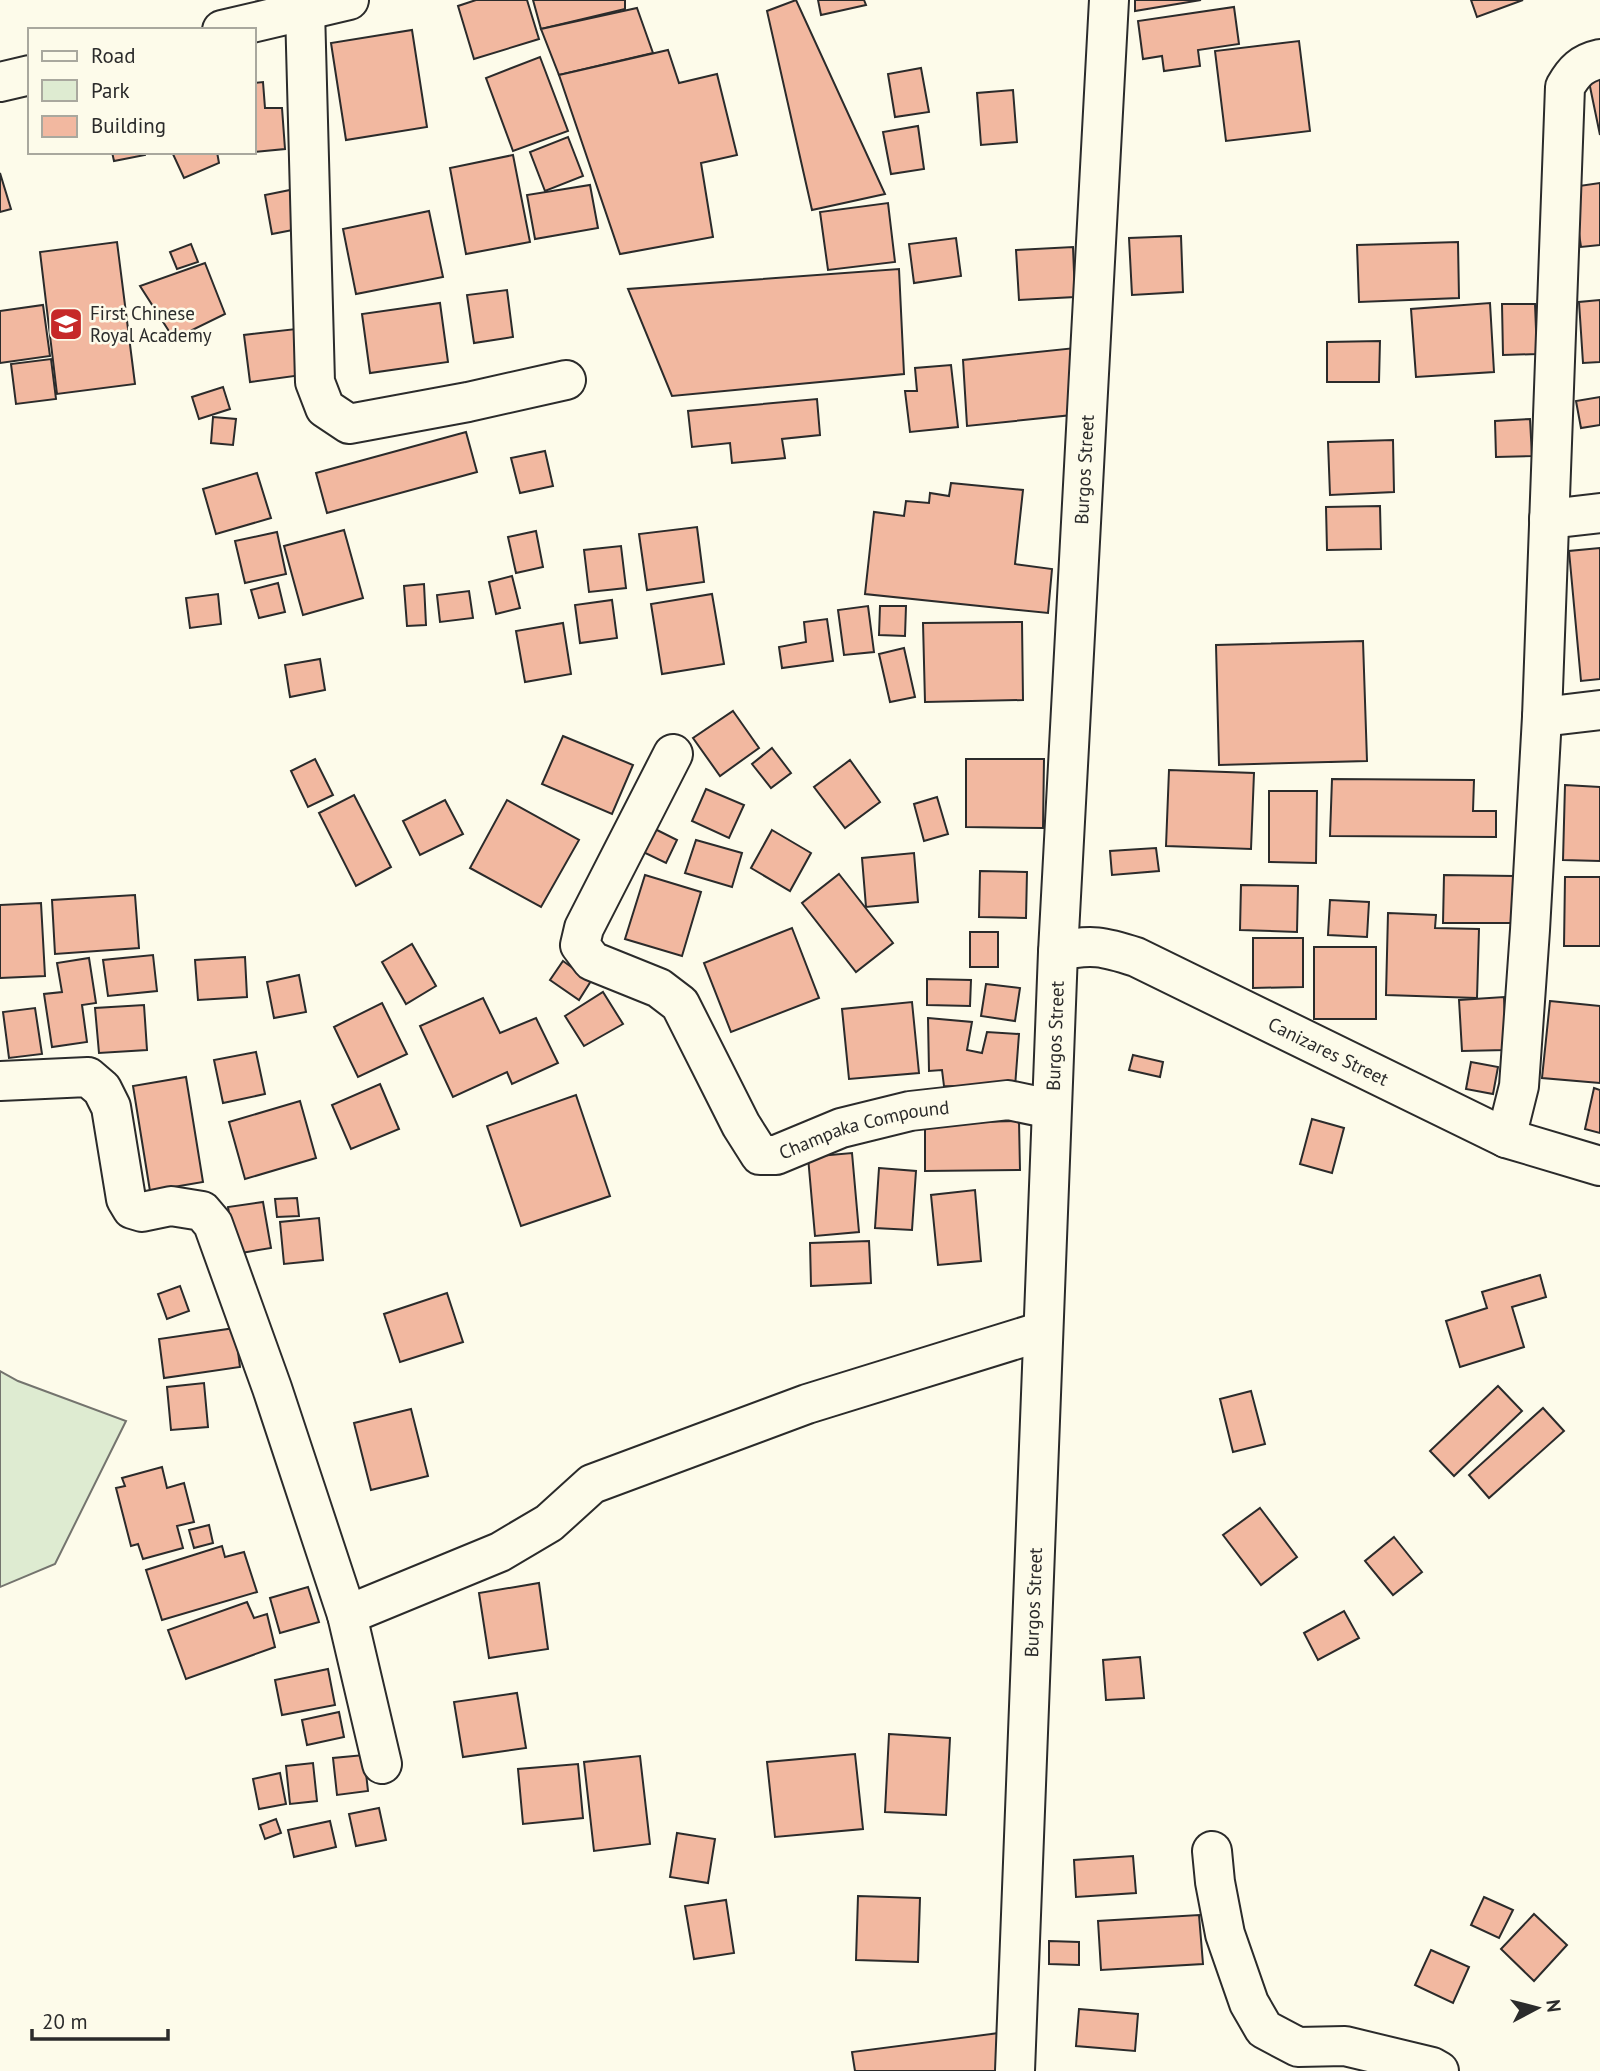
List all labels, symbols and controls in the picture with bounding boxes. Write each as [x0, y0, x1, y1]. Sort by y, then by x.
legend [28, 28, 256, 154]
text: Road [91, 42, 135, 69]
text: Park [91, 77, 130, 104]
text: Building [91, 112, 166, 139]
place label: First Chinese Royal Academy [90, 301, 212, 347]
school or university icon: First Chinese Royal Academy [47, 305, 85, 343]
street label: Burgos Street [1069, 413, 1099, 525]
street label: Burgos Street [1041, 980, 1069, 1091]
street label: Canizares Street [1264, 1012, 1393, 1091]
street label: Champaka Compound [775, 1095, 950, 1165]
street label: Burgos Street [1019, 1546, 1047, 1658]
north arrow [1502, 1973, 1572, 2043]
scale bar [32, 1997, 168, 2041]
text: N [1541, 1998, 1567, 2014]
text: 20 m [42, 2008, 88, 2035]

